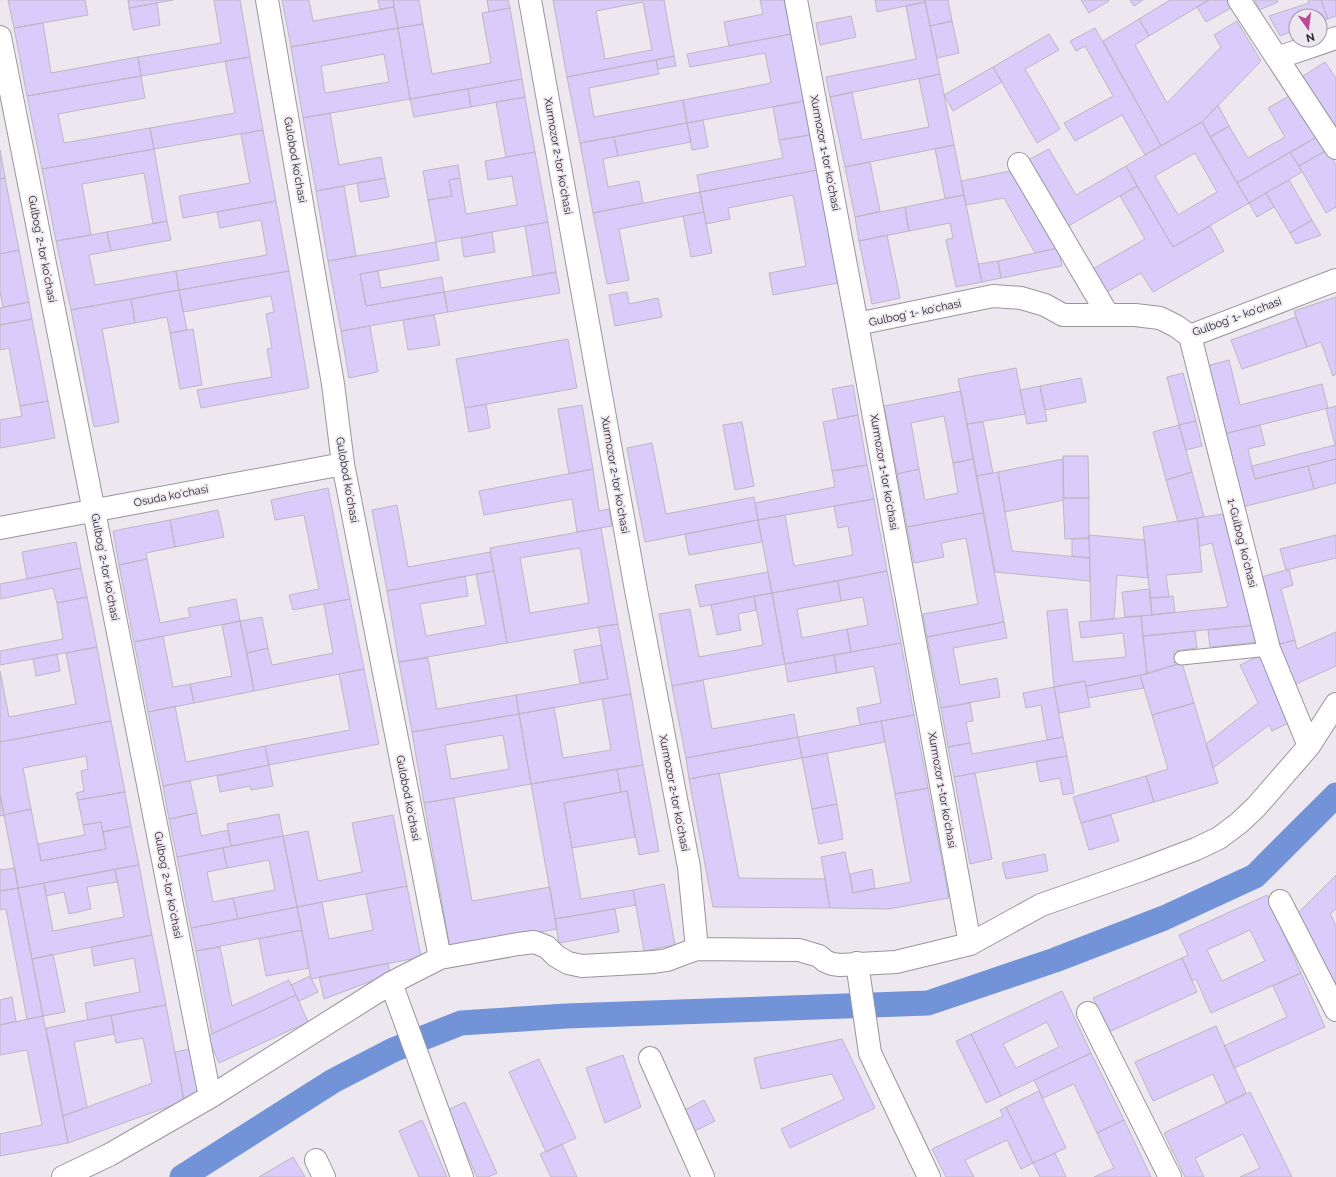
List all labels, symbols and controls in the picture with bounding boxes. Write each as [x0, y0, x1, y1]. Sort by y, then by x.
north arrow [1288, 8, 1328, 48]
text: N [1305, 30, 1316, 45]
street label: Xurmozor 1-tor koʻchasi [807, 94, 843, 212]
street label: Xurmozor 2-tor koʻchasi [541, 96, 575, 216]
street label: Gulobod koʻchasi [281, 116, 309, 204]
street label: Gulbogʻ 2-tor koʻchasi [25, 194, 59, 304]
street label: Gulbogʻ 1- koʻchasi [1191, 295, 1283, 339]
street label: Gulbogʻ 1- koʻchasi [868, 297, 962, 329]
street label: Xurmozor 1-tor koʻchasi [867, 413, 901, 531]
street label: Xurmozor 2-tor koʻchasi [598, 415, 632, 535]
street label: Gulobod koʻchasi [333, 436, 361, 524]
street label: Osuda koʻchasi [133, 482, 209, 510]
street label: 1-Gulbogʻ koʻchasi [1225, 497, 1259, 589]
street label: Gulbogʻ 2-tor koʻchasi [88, 512, 122, 622]
street label: Xurmozor 1-tor koʻchasi [925, 731, 959, 849]
street label: Xurmozor 2-tor koʻchasi [656, 733, 692, 853]
street label: Gulobod koʻchasi [393, 754, 423, 842]
street label: Gulbogʻ 2-tor koʻchasi [151, 830, 185, 940]

